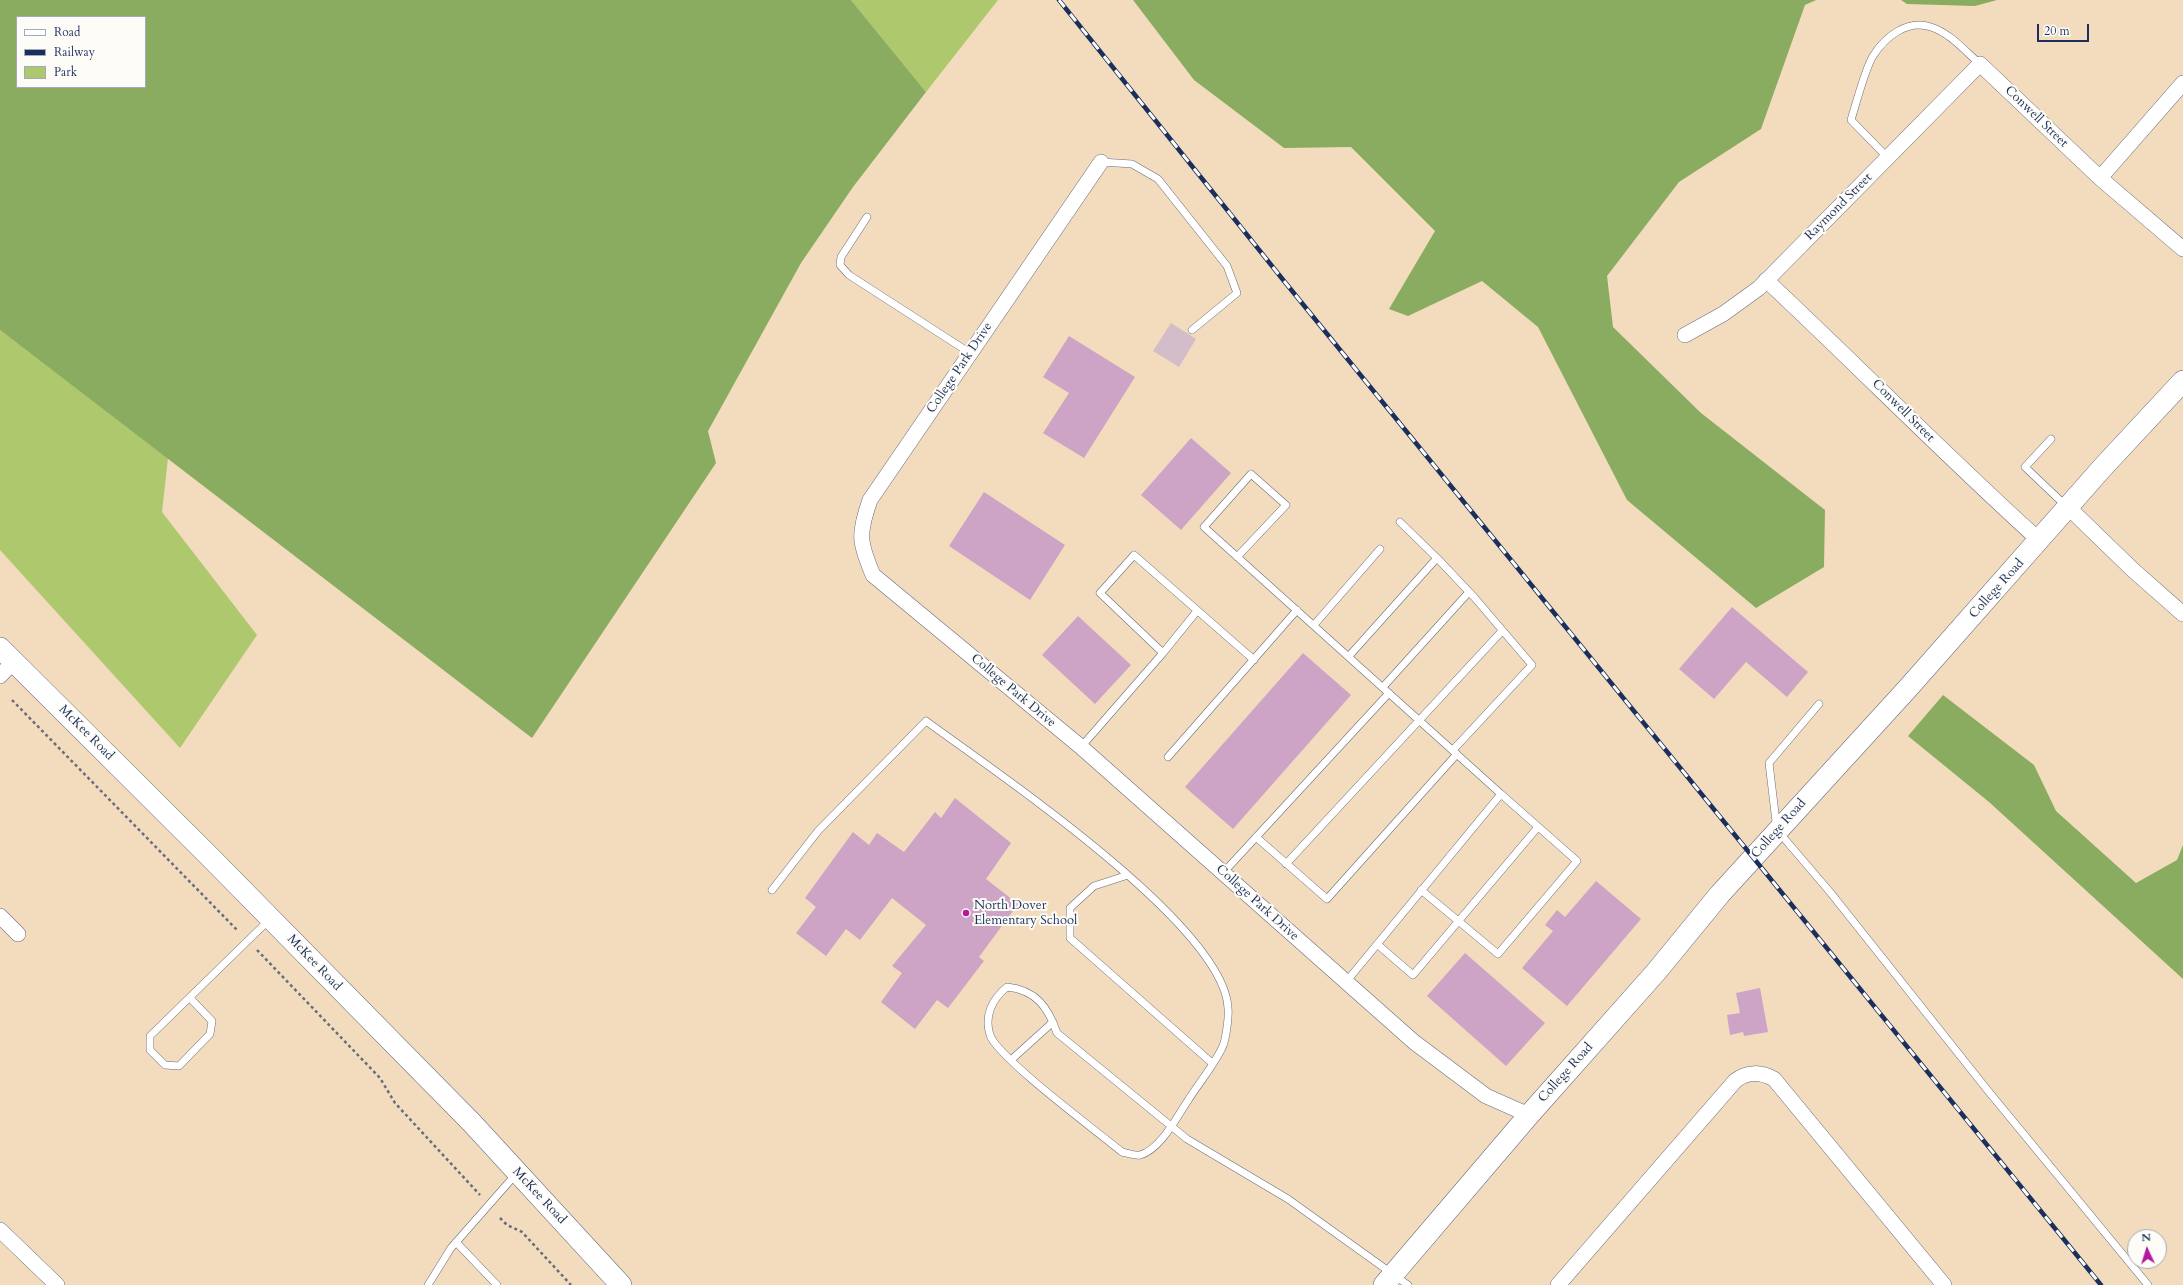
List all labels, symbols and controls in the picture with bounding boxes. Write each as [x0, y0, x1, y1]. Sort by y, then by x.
legend [16, 16, 146, 88]
scale bar [2039, 16, 2091, 42]
text: 20 m [2044, 23, 2070, 39]
text: Road [54, 24, 80, 40]
text: Railway [54, 44, 95, 60]
text: Park [54, 64, 77, 80]
street label: Conwell Street [2001, 83, 2071, 151]
street label: Raymond Street [1802, 170, 1876, 244]
street label: College Park Drive [924, 320, 996, 416]
street label: Conwell Street [1868, 376, 1938, 446]
street label: College Road [1966, 556, 2028, 622]
street label: College Park Drive [967, 651, 1059, 731]
street label: McKee Road [55, 702, 117, 764]
street label: College Road [1748, 796, 1810, 862]
street label: College Park Drive [1212, 862, 1302, 944]
place label: North Dover Elementary School [974, 898, 1077, 929]
marker: North Dover Elementary School [961, 908, 971, 918]
street label: McKee Road [283, 932, 345, 994]
street label: College Road [1535, 1040, 1597, 1106]
street label: McKee Road [509, 1164, 569, 1228]
north arrow [2127, 1229, 2167, 1269]
text: N [2141, 1230, 2151, 1245]

